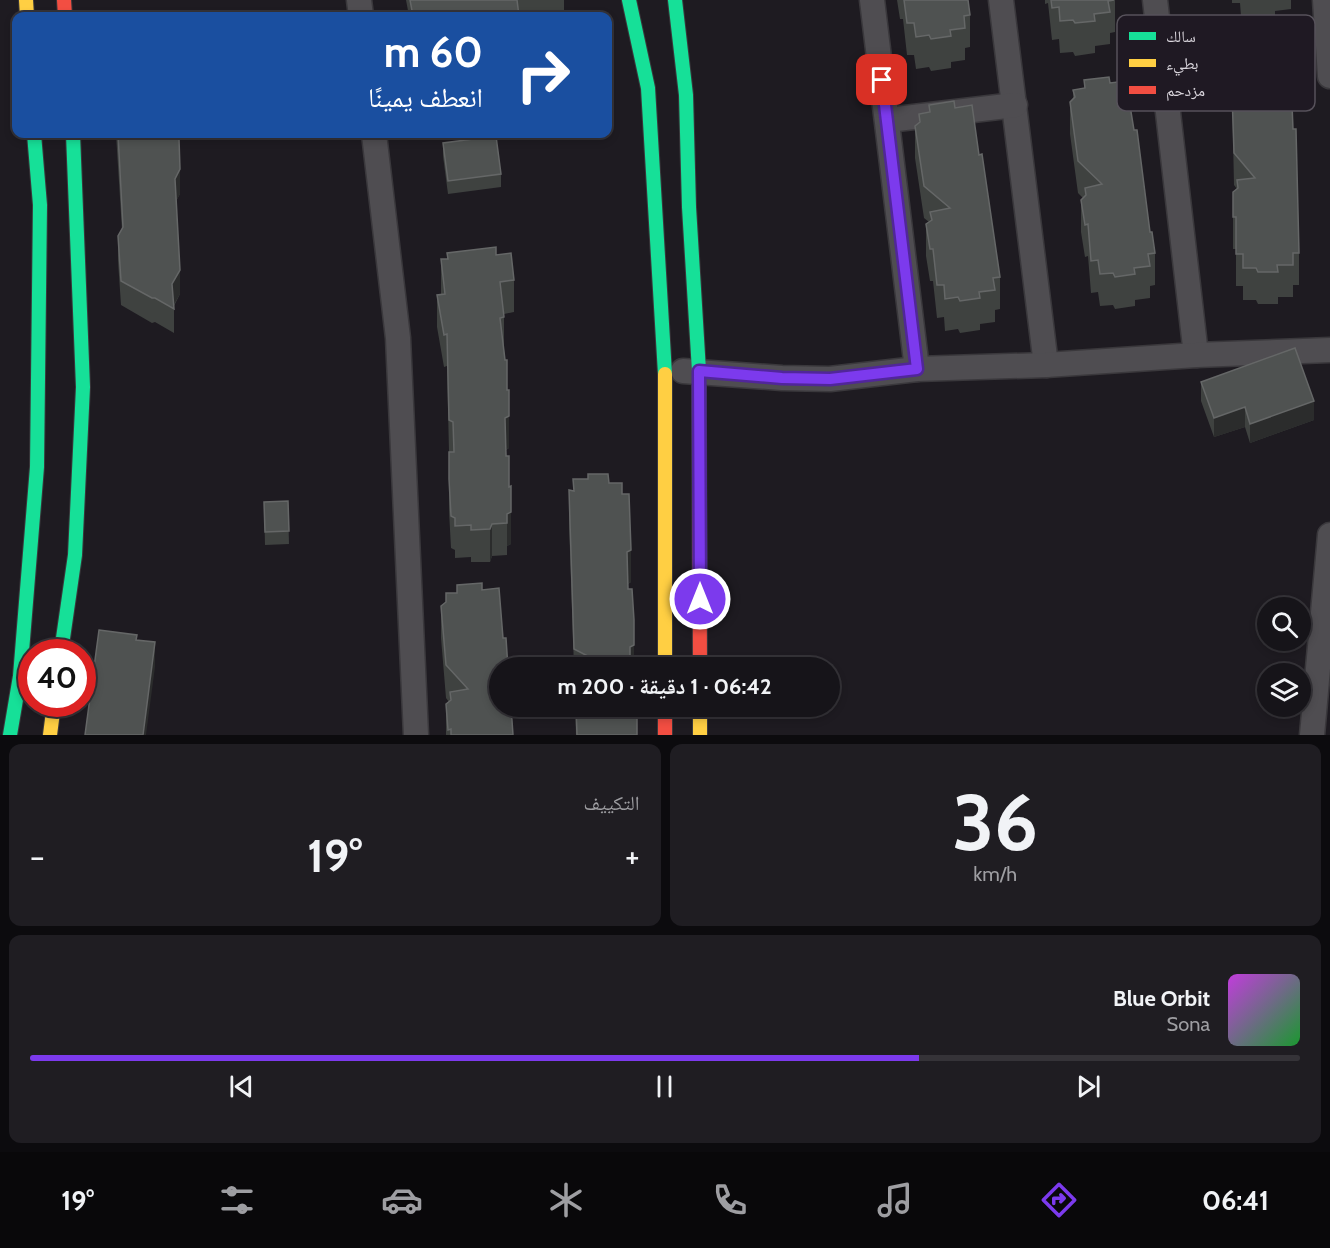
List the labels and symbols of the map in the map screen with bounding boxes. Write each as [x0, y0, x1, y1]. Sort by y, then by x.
legend [1117, 15, 1315, 111]
text: سالك [1166, 27, 1196, 46]
pin [856, 54, 907, 105]
text: بطيء [1166, 54, 1198, 76]
text: مزدحم [1166, 81, 1205, 101]
position arrow [668, 567, 732, 631]
speed limit sign: 40 [18, 639, 96, 717]

